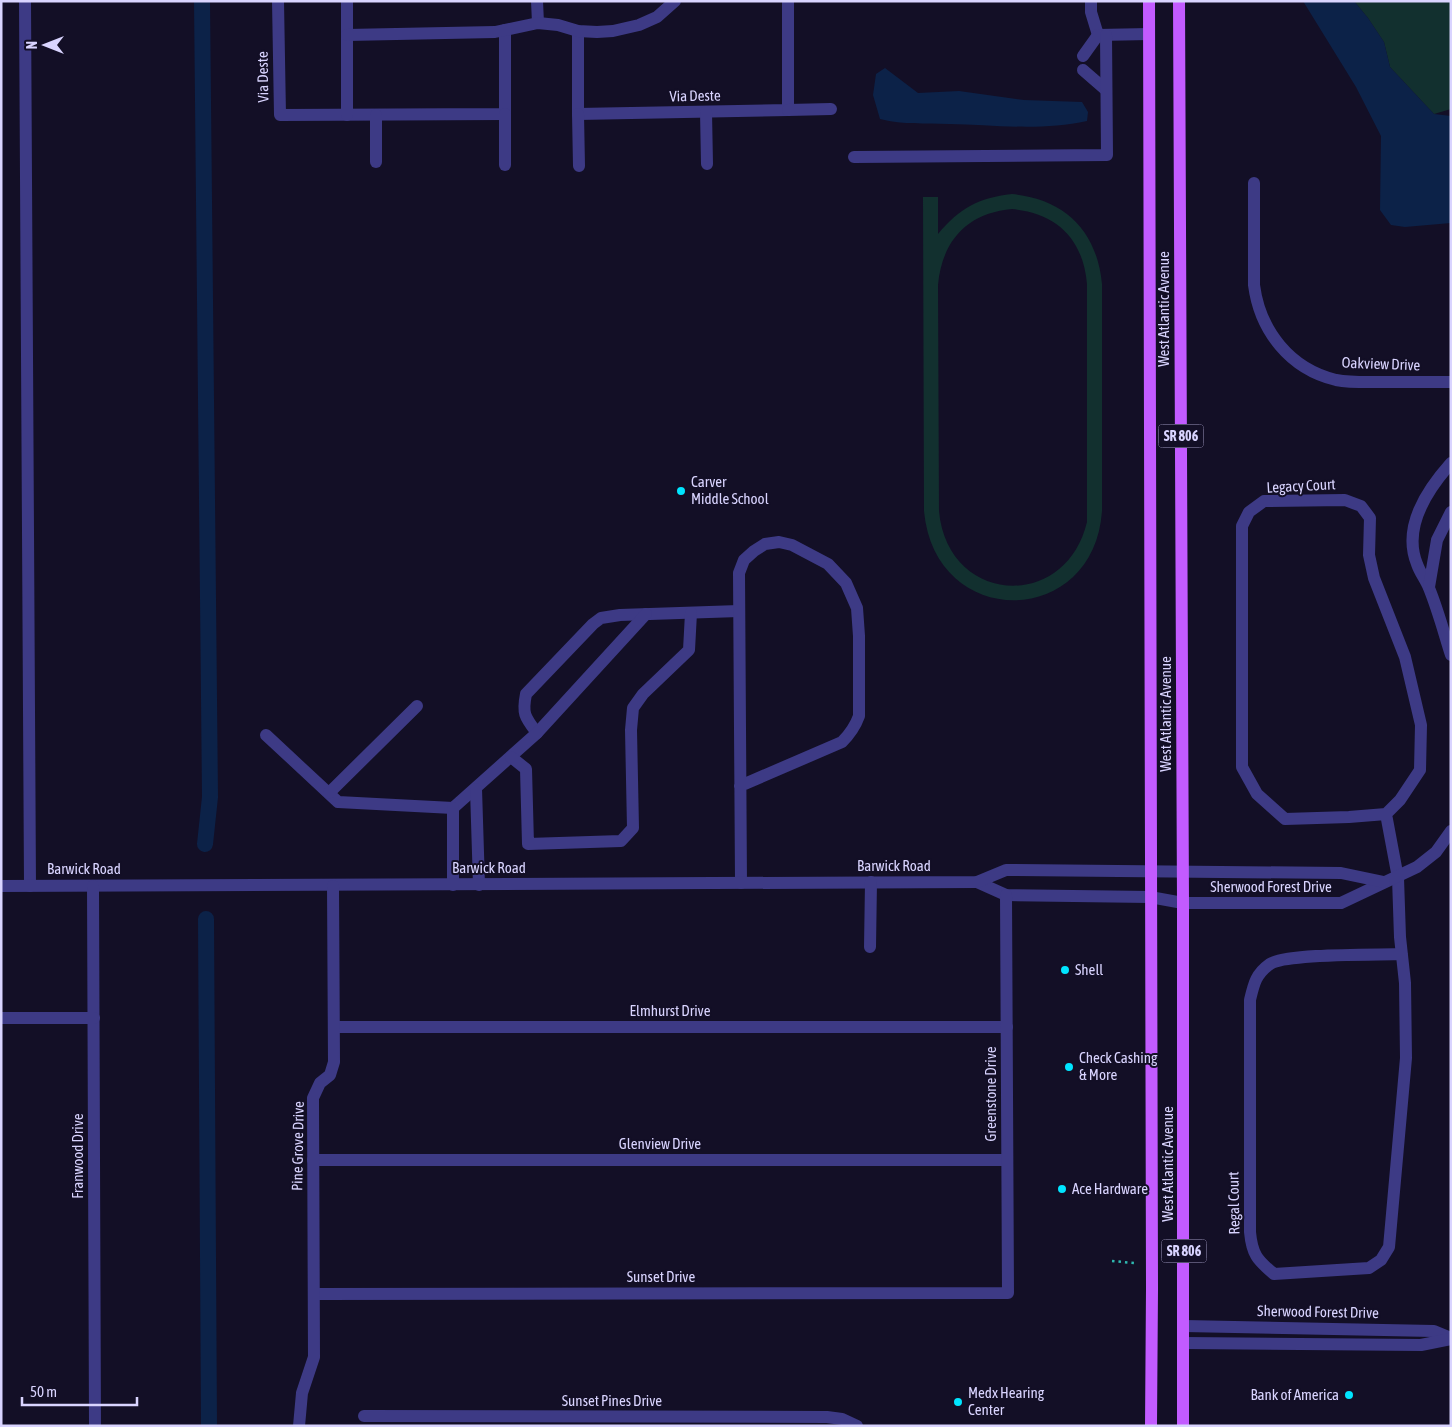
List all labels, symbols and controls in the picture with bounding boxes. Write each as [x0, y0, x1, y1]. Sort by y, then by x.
north arrow [20, 20, 70, 70]
text: N [24, 41, 40, 49]
street label: Via Deste [254, 51, 271, 103]
street label: Via Deste [669, 87, 721, 104]
street label: West Atlantic Avenue [1155, 251, 1172, 367]
street label: Oakview Drive [1341, 354, 1421, 373]
road number: SR 806 [1158, 424, 1204, 448]
place label: Carver Middle School [691, 473, 769, 507]
street label: Legacy Court [1266, 475, 1336, 496]
marker: Carver Middle School [675, 485, 687, 497]
street label: West Atlantic Avenue [1157, 656, 1174, 772]
street label: Barwick Road [857, 857, 931, 874]
street label: Barwick Road [452, 859, 526, 876]
street label: Barwick Road [47, 860, 121, 877]
street label: Sherwood Forest Drive [1210, 878, 1332, 895]
place label: Shell [1075, 961, 1103, 978]
marker: Shell [1059, 964, 1071, 976]
street label: Elmhurst Drive [630, 1002, 711, 1019]
street label: Greenstone Drive [982, 1046, 999, 1141]
place label: Check Cashing & More [1079, 1049, 1158, 1083]
marker: Check Cashing & More [1063, 1061, 1075, 1073]
street label: Pine Grove Drive [288, 1101, 307, 1191]
street label: West Atlantic Avenue [1159, 1106, 1176, 1222]
street label: Franwood Drive [69, 1113, 86, 1199]
street label: Glenview Drive [619, 1135, 701, 1152]
street label: Regal Court [1224, 1171, 1243, 1235]
place label: Ace Hardware [1072, 1180, 1148, 1197]
marker: Ace Hardware [1056, 1183, 1068, 1195]
road number: SR 806 [1162, 1240, 1206, 1262]
street label: Sunset Drive [627, 1268, 695, 1285]
street label: Sherwood Forest Drive [1257, 1302, 1379, 1321]
scale bar [22, 1374, 138, 1406]
text: 50 m [30, 1383, 57, 1400]
place label: Medx Hearing Center [968, 1384, 1045, 1418]
place label: Bank of America [1250, 1386, 1339, 1403]
marker: Bank of America [1343, 1389, 1355, 1401]
street label: Sunset Pines Drive [562, 1392, 662, 1409]
marker: Medx Hearing Center [952, 1396, 964, 1408]

